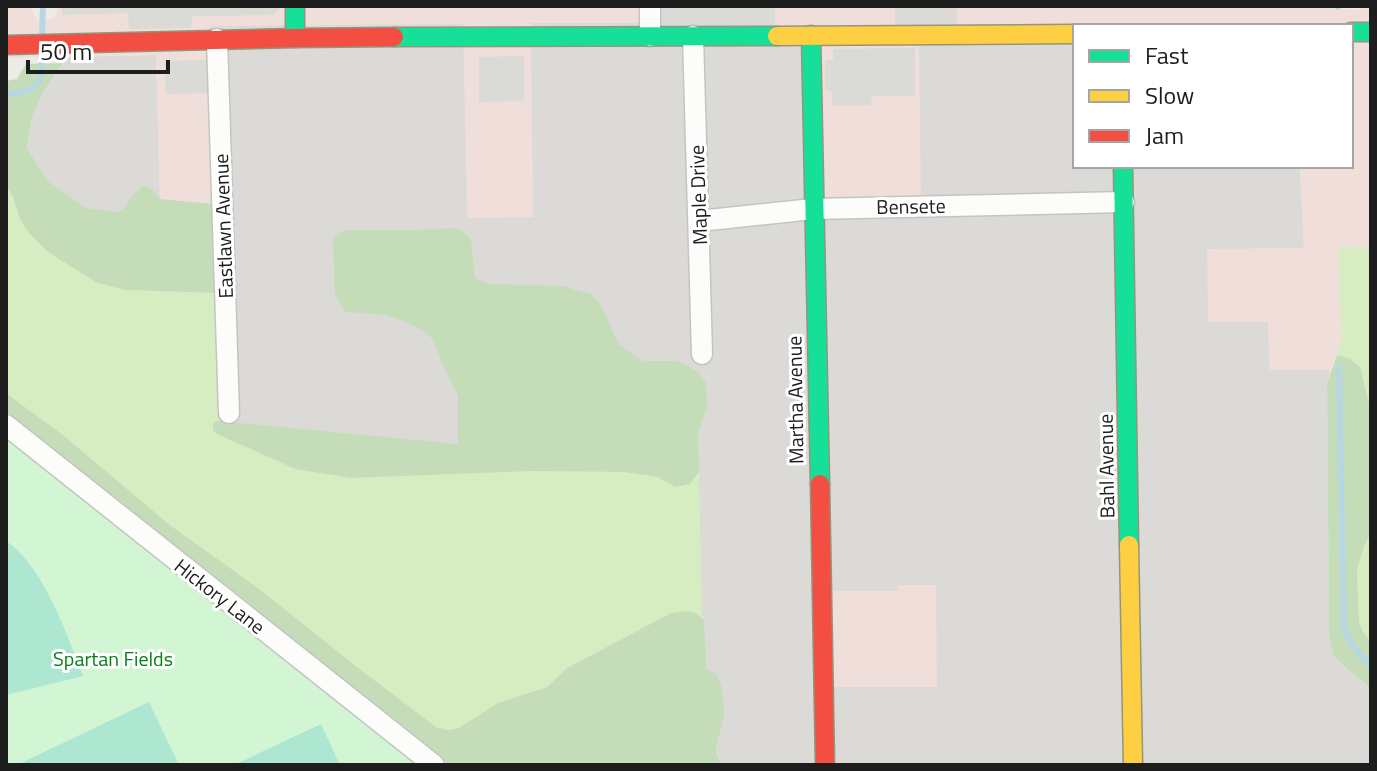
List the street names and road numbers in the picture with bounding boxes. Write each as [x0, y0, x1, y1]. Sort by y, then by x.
street label: Maple Drive [681, 144, 715, 246]
street label: Eastlawn Avenue [205, 153, 241, 299]
street label: Bensete [876, 190, 946, 222]
street label: Martha Avenue [778, 335, 812, 465]
street label: Bahl Avenue [1090, 413, 1122, 519]
street label: Hickory Lane [168, 551, 272, 641]

